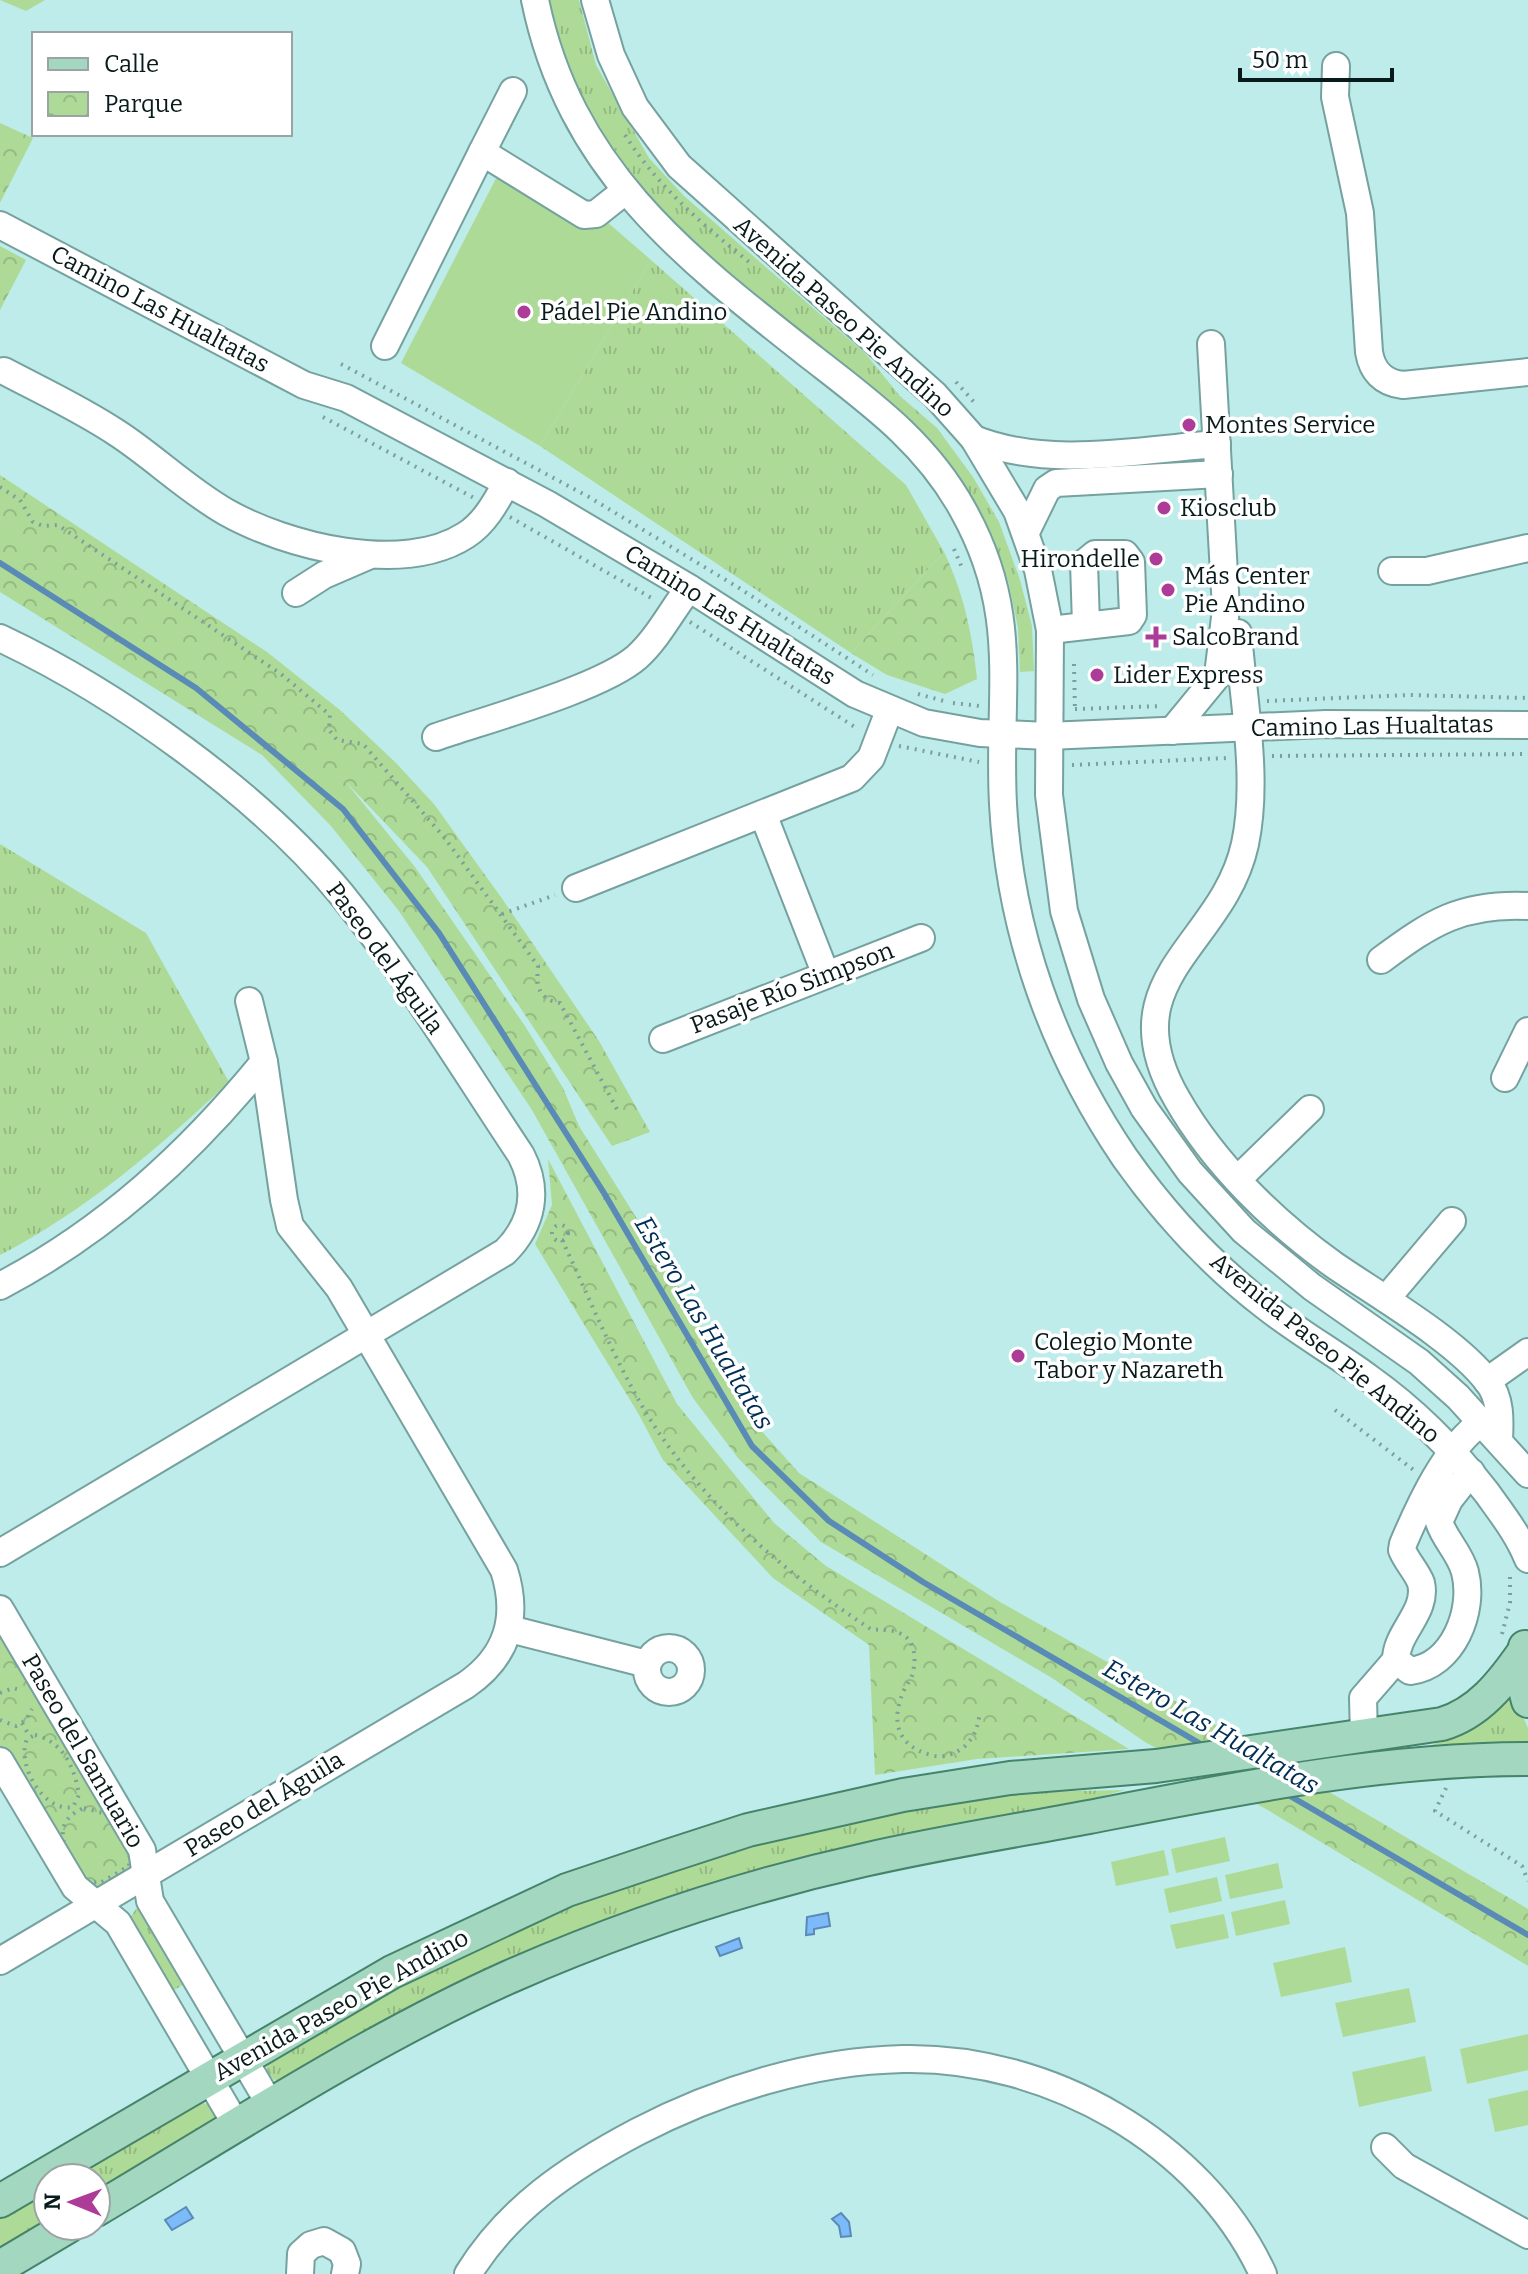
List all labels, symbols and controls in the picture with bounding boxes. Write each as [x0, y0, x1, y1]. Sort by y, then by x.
legend [32, 32, 292, 136]
scale bar [1240, 32, 1392, 82]
text: 50 m [1252, 46, 1308, 74]
text: Calle [104, 50, 159, 78]
text: Parque [104, 90, 183, 118]
street label: Avenida Paseo Pie Andino [728, 211, 960, 423]
street label: Camino Las Hualtatas [46, 240, 274, 378]
place label: Pádel Pie Andino [540, 298, 727, 326]
marker: Pádel Pie Andino [515, 303, 533, 321]
place label: Montes Service [1205, 411, 1375, 439]
marker: Montes Service [1180, 416, 1198, 434]
place label: Kiosclub [1180, 494, 1277, 522]
marker: Kiosclub [1155, 499, 1173, 517]
street label: Camino Las Hualtatas [620, 539, 840, 691]
place label: Hirondelle [1020, 545, 1140, 573]
marker: Hirondelle [1147, 550, 1165, 568]
place label: Más Center Pie Andino [1184, 562, 1310, 618]
marker: Más Center Pie Andino [1159, 581, 1177, 599]
place label: SalcoBrand [1172, 623, 1299, 651]
marker: SalcoBrand [1147, 628, 1165, 646]
place label: Lider Express [1113, 661, 1263, 689]
marker: Lider Express [1088, 666, 1106, 684]
street label: Camino Las Hualtatas [1250, 710, 1494, 742]
street label: Paseo del Águila [321, 876, 450, 1039]
street label: Pasaje Río Simpson [686, 936, 898, 1040]
water label: Estero Las Hualtatas [628, 1211, 780, 1435]
street label: Avenida Paseo Pie Andino [1205, 1247, 1445, 1449]
place label: Colegio Monte Tabor y Nazareth [1034, 1328, 1223, 1384]
marker: Colegio Monte Tabor y Nazareth [1009, 1347, 1027, 1365]
street label: Paseo del Santuario [16, 1649, 150, 1853]
water label: Estero Las Hualtatas [1098, 1653, 1324, 1801]
street label: Paseo del Águila [179, 1745, 349, 1863]
street label: Avenida Paseo Pie Andino [209, 1923, 473, 2087]
north arrow [32, 2162, 112, 2242]
text: N [39, 2193, 66, 2210]

